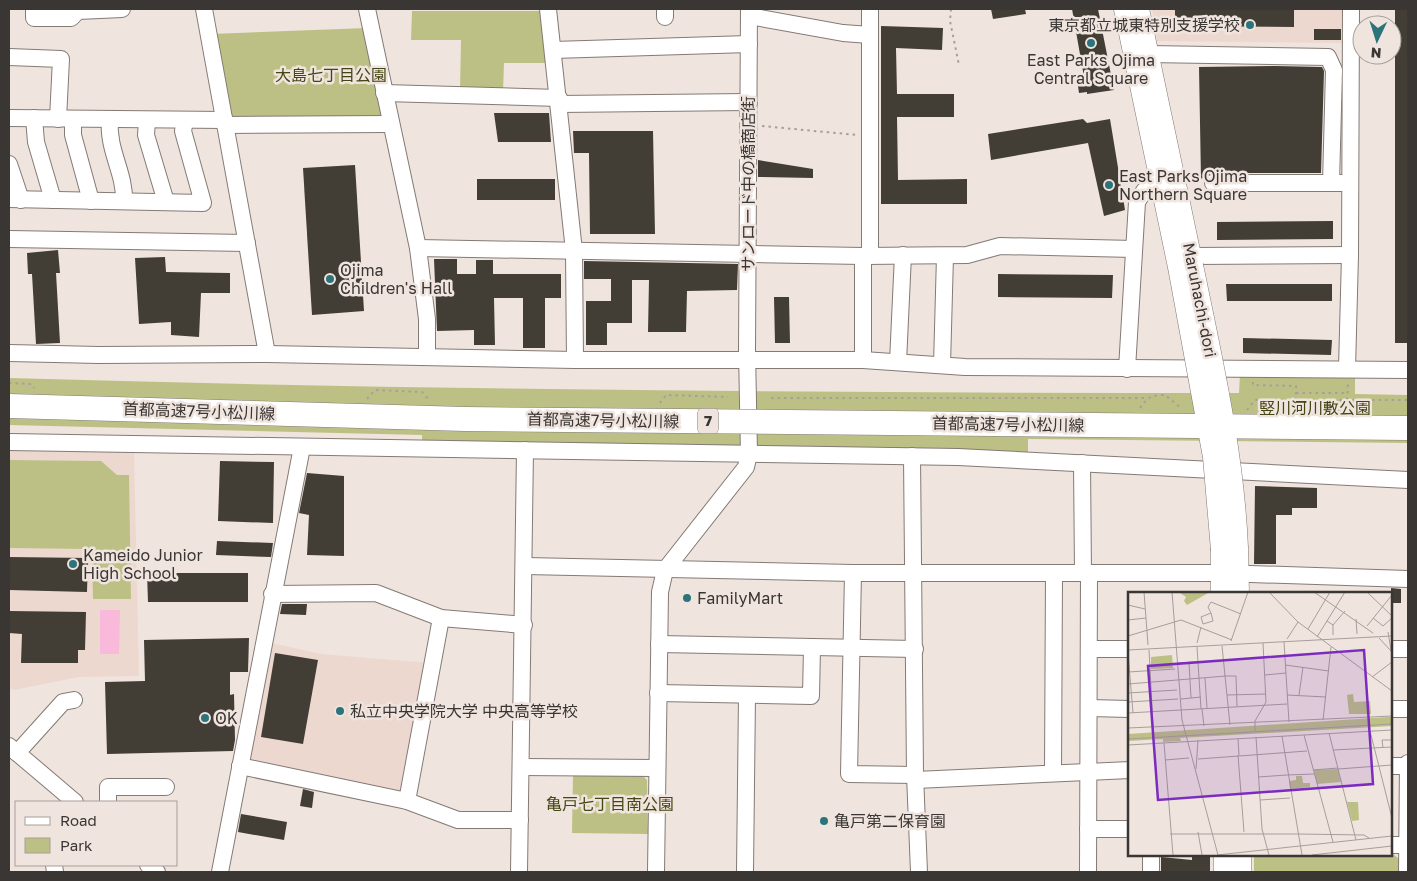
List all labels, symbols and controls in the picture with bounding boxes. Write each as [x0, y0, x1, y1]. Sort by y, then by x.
place label: 東京都立城東特別支援学校 [1048, 15, 1240, 35]
north arrow [1352, 15, 1402, 65]
marker: 東京都立城東特別支援学校 [1244, 19, 1256, 31]
marker: East Parks Ojima Central Square [1085, 37, 1097, 49]
text: N [1370, 45, 1382, 62]
place label: East Parks Ojima Central Square [1027, 50, 1155, 88]
park label: 大島七丁目公園 [275, 65, 387, 85]
street label: サンロード中の橋商店街 [738, 96, 758, 272]
place label: East Parks Ojima Northern Square [1119, 166, 1247, 204]
marker: East Parks Ojima Northern Square [1103, 179, 1115, 191]
street label: Maruhachi-dori [1179, 241, 1221, 359]
place label: Ojima Children's Hall [340, 260, 452, 298]
marker: Ojima Children's Hall [324, 273, 336, 285]
street label: 首都高速7号小松川線 [122, 398, 276, 424]
park label: 竪川河川敷公園 [1259, 398, 1371, 418]
road number: 7 [698, 408, 718, 434]
street label: 首都高速7号小松川線 [527, 409, 679, 431]
street label: 首都高速7号小松川線 [932, 413, 1084, 435]
place label: Kameido Junior High School [83, 545, 203, 583]
marker: Kameido Junior High School [67, 558, 79, 570]
place label: FamilyMart [697, 588, 783, 608]
marker: FamilyMart [681, 592, 693, 604]
inset map [1128, 592, 1392, 856]
place label: 私立中央学院大学 中央高等学校 [350, 701, 578, 721]
marker: 私立中央学院大学 中央高等学校 [334, 705, 346, 717]
place label: OK [215, 708, 238, 728]
marker: OK [199, 712, 211, 724]
park label: 亀戸七丁目南公園 [546, 794, 674, 814]
legend [15, 801, 178, 866]
text: Road [60, 811, 97, 829]
place label: 亀戸第二保育園 [834, 811, 946, 831]
marker: 亀戸第二保育園 [818, 815, 830, 827]
text: Park [60, 836, 93, 854]

